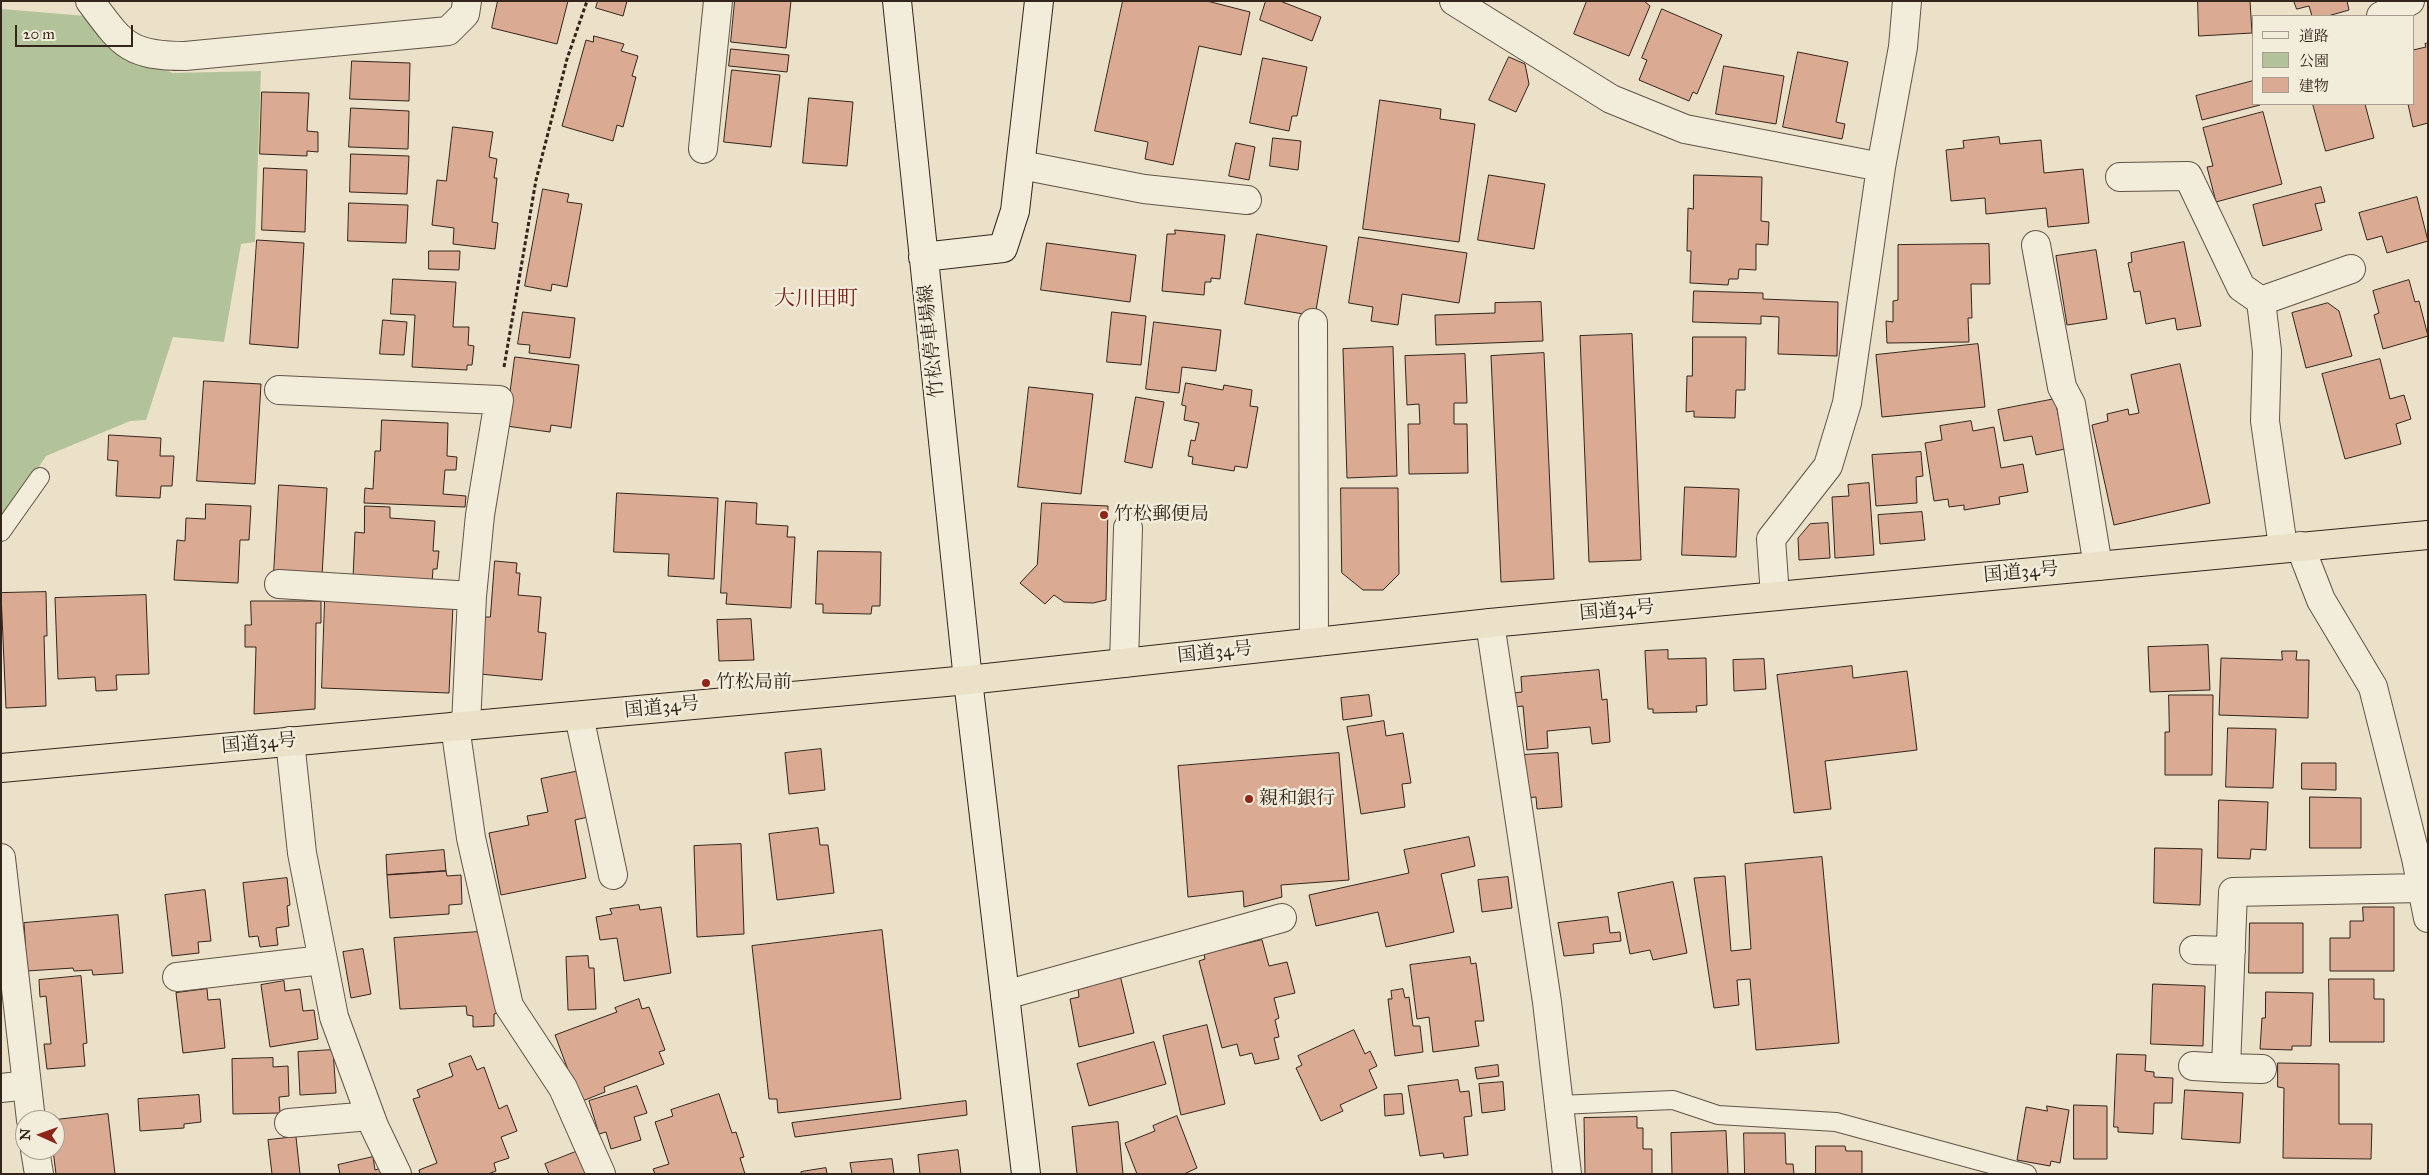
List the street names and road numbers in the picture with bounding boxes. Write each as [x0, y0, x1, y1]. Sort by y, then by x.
street label: 竹松停車場線 [915, 283, 949, 399]
street label: 国道34号 [1983, 558, 2059, 588]
street label: 国道34号 [1579, 596, 1655, 626]
street label: 国道34号 [1176, 638, 1254, 668]
street label: 国道34号 [623, 693, 701, 723]
street label: 国道34号 [221, 729, 297, 759]

